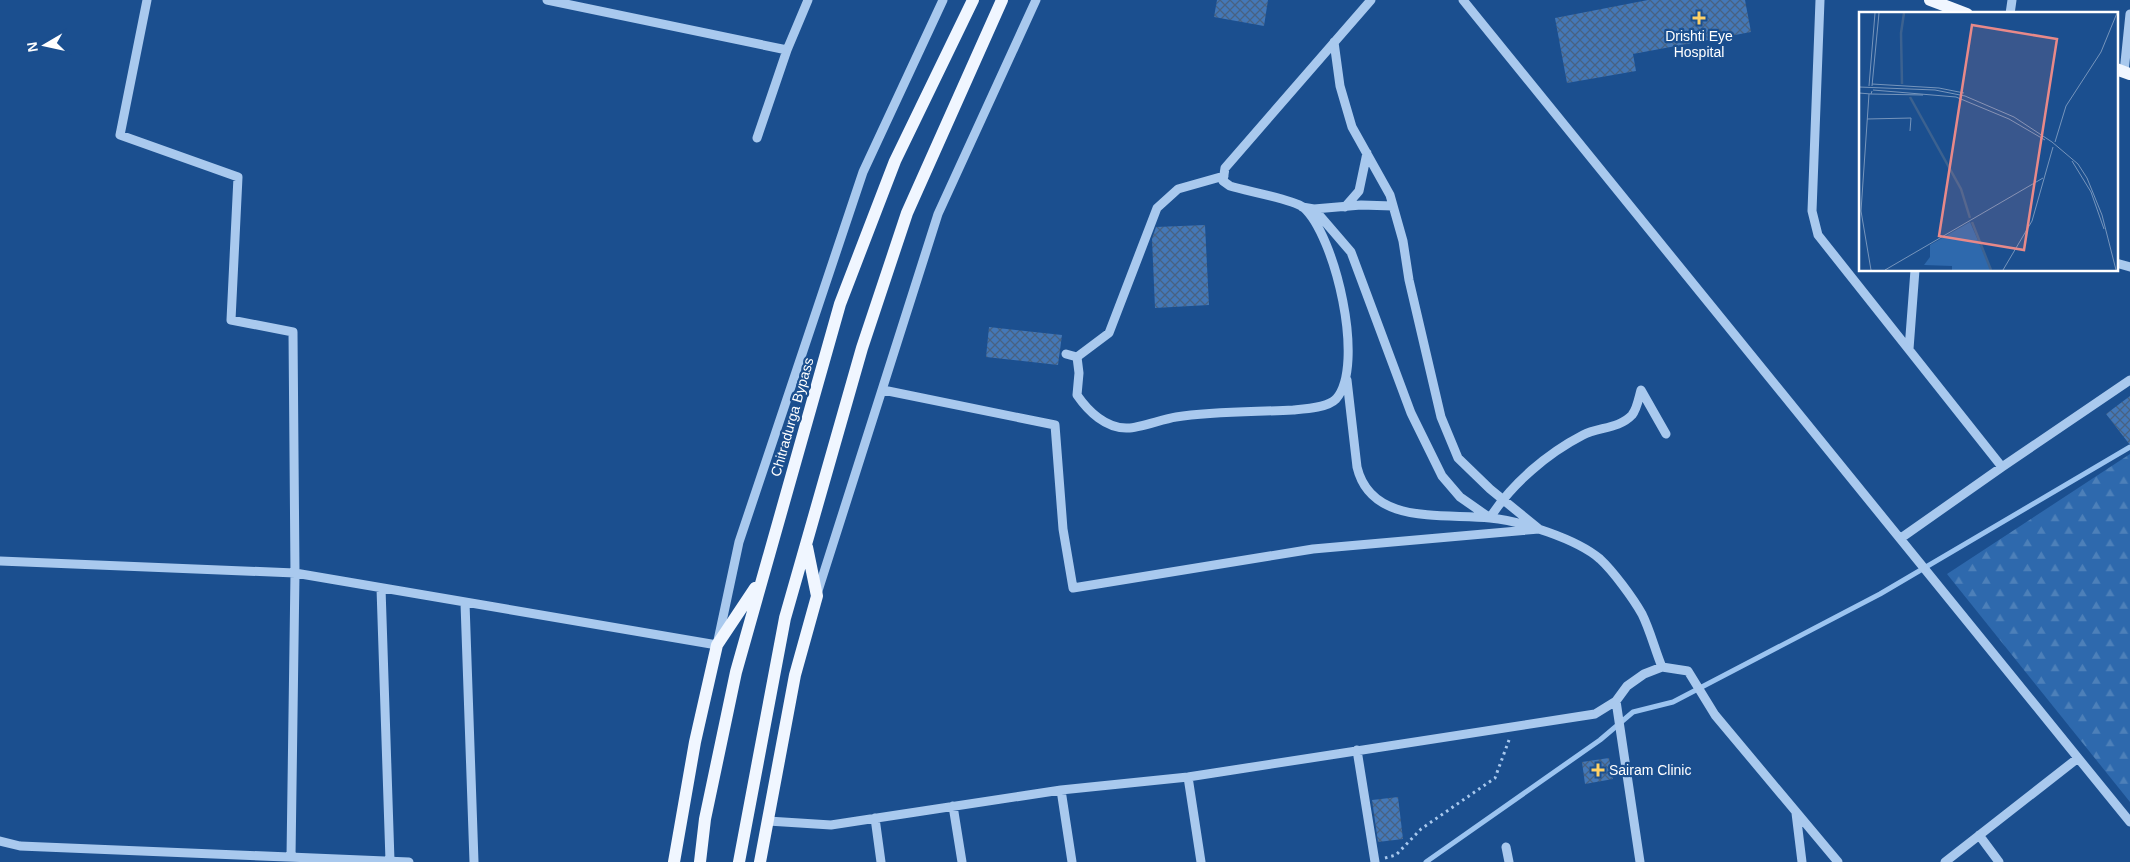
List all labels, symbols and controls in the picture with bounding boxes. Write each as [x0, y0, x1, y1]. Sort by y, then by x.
marker: Drishti Eye Hospital [1692, 11, 1706, 25]
inset map [1859, 12, 2118, 271]
north arrow [20, 20, 70, 70]
place label: Drishti Eye Hospital [1665, 28, 1733, 60]
text: N [23, 41, 41, 53]
street label: Chitradurga Bypass [767, 356, 817, 478]
place label: Sairam Clinic [1609, 762, 1691, 778]
marker: Sairam Clinic [1591, 763, 1605, 777]

